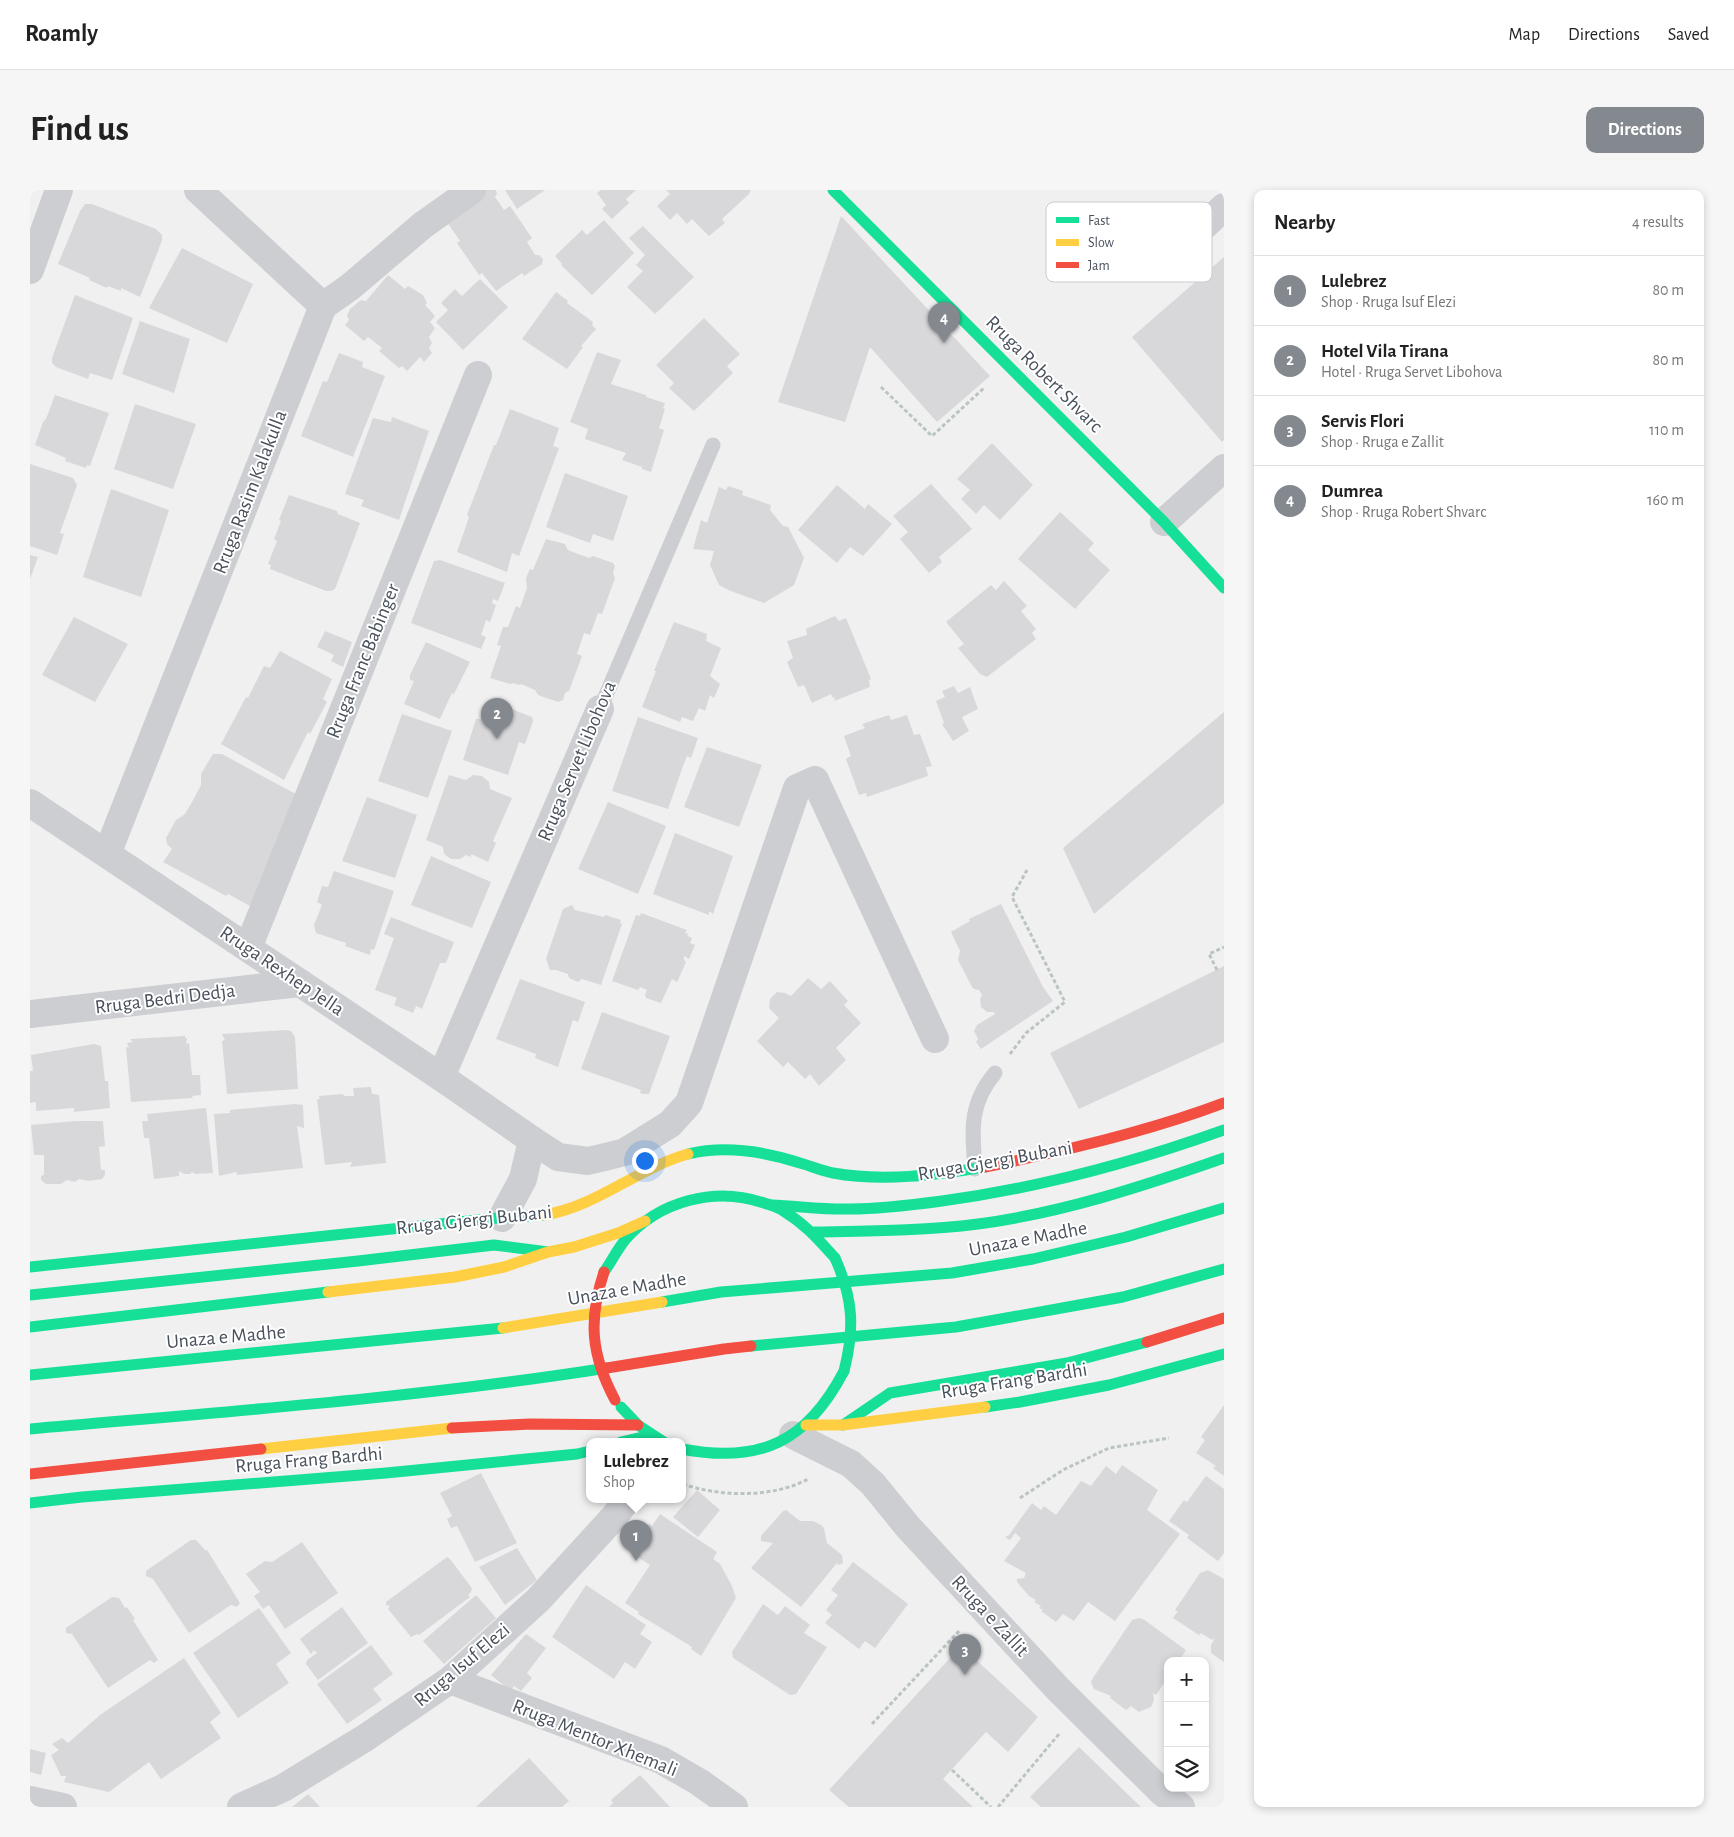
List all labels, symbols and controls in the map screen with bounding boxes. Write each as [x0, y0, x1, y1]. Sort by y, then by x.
text: Roamly [25, 22, 98, 46]
text: Map [1509, 26, 1540, 44]
text: Directions [1568, 26, 1640, 44]
text: Saved [1668, 26, 1709, 44]
button: Directions [1586, 107, 1704, 153]
text: Find us [30, 112, 129, 147]
legend [1046, 202, 1212, 282]
text: Nearby [1274, 212, 1335, 233]
text: Fast [1088, 214, 1110, 228]
text: 4 results [1632, 214, 1684, 230]
text: Slow [1088, 236, 1115, 250]
text: Jam [1088, 259, 1110, 273]
text: Lulebrez [1321, 272, 1387, 291]
text: 1 [1287, 282, 1293, 298]
text: 80 m [1653, 282, 1684, 298]
text: Shop · Rruga Isuf Elezi [1321, 294, 1456, 310]
pin: 4 [928, 302, 960, 343]
street label: Rruga Robert Shvarc [982, 312, 1106, 436]
text: Hotel Vila Tirana [1321, 342, 1449, 361]
text: 2 [1286, 352, 1294, 368]
text: 80 m [1653, 352, 1684, 368]
text: Hotel · Rruga Servet Libohova [1321, 364, 1502, 380]
street label: Rruga Rasim Kalakulla [210, 407, 290, 577]
text: Servis Flori [1321, 412, 1404, 431]
text: 3 [1287, 422, 1293, 438]
text: 110 m [1649, 422, 1684, 438]
text: Shop · Rruga e Zallit [1321, 434, 1444, 450]
text: Dumrea [1321, 482, 1383, 501]
text: 4 [1286, 492, 1294, 508]
text: 160 m [1647, 492, 1684, 508]
text: Shop · Rruga Robert Shvarc [1321, 504, 1486, 520]
street label: Rruga Franc Babinger [323, 580, 403, 741]
street label: Rruga Servet Libohova [534, 678, 620, 844]
pin: 2 [481, 698, 513, 739]
street label: Rruga Rexhep Jella [216, 922, 348, 1020]
street label: Rruga Bedri Dedja [94, 980, 236, 1018]
street label: Rruga Gjergj Bubani [916, 1138, 1074, 1184]
your location [632, 1148, 658, 1174]
street label: Rruga Gjergj Bubani [395, 1202, 553, 1238]
street label: Unaza e Madhe [967, 1218, 1089, 1260]
street label: Unaza e Madhe [566, 1269, 688, 1309]
street label: Unaza e Madhe [165, 1322, 287, 1352]
street label: Rruga Frang Bardhi [939, 1360, 1089, 1402]
popup [586, 1438, 686, 1503]
street label: Rruga Frang Bardhi [234, 1444, 384, 1476]
text: Lulebrez [603, 1452, 669, 1471]
text: Shop [603, 1474, 635, 1490]
pin: 1 [620, 1520, 652, 1561]
street label: Rruga e Zallit [948, 1572, 1033, 1661]
street label: Rruga Isuf Elezi [410, 1619, 514, 1711]
pin: 3 [949, 1634, 981, 1675]
map controls [1164, 1657, 1209, 1792]
button: + [1164, 1657, 1209, 1702]
street label: Rruga Mentor Xhemali [509, 1696, 681, 1780]
button: − [1164, 1702, 1209, 1747]
button: layers [1164, 1747, 1209, 1792]

